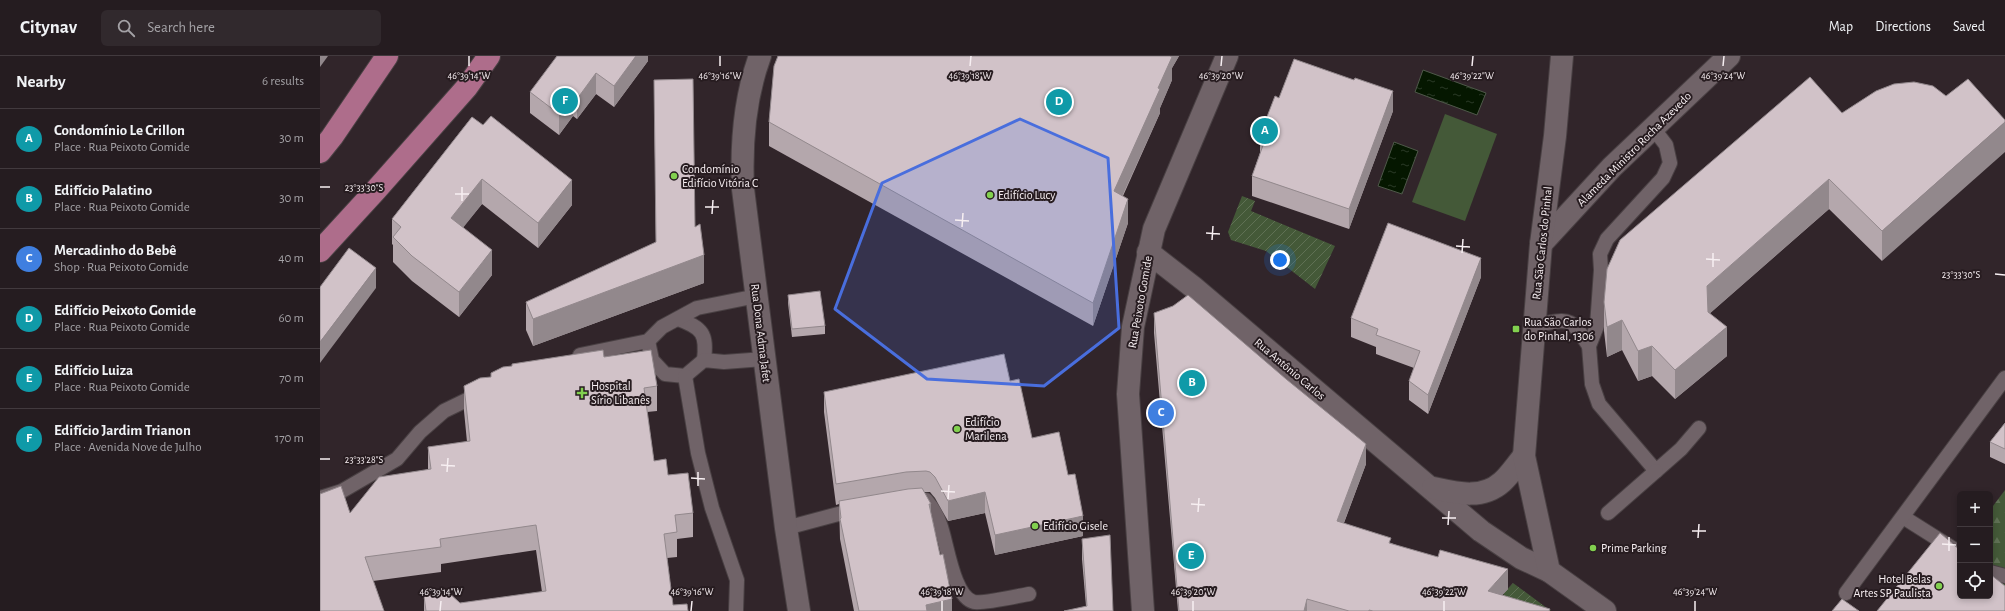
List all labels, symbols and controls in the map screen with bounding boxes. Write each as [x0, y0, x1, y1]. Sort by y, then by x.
search box [101, 10, 381, 46]
icon: search [115, 17, 137, 39]
text: Citynav [20, 18, 77, 37]
text: Search here [147, 20, 215, 35]
text: Map [1829, 20, 1853, 34]
text: Directions [1875, 20, 1931, 34]
text: Saved [1953, 20, 1985, 34]
text: 46°39'14"W [447, 71, 491, 81]
text: 46°39'16"W [699, 71, 742, 81]
text: 46°39'18"W [949, 71, 992, 81]
text: 46°39'20"W [1199, 71, 1243, 81]
text: 46°39'22"W [1450, 71, 1494, 81]
text: 46°39'24"W [1701, 71, 1745, 81]
text: Nearby [16, 73, 66, 90]
text: 6 results [262, 75, 304, 88]
pin: F [552, 86, 578, 116]
pin: D [1046, 87, 1072, 117]
street label: Alameda Ministro Rocha Azevedo [1575, 90, 1693, 208]
pin: A [1252, 116, 1278, 146]
text: Condomínio Le Crillon [54, 123, 185, 138]
text: A [25, 132, 33, 145]
text: 30 m [279, 132, 304, 145]
text: Place · Rua Peixoto Gomide [54, 141, 190, 154]
place label: Condomínio Edifício Vitória C [682, 163, 758, 189]
marker: Condomínio Edifício Vitória C [669, 171, 679, 181]
text: Edifício Palatino [54, 183, 152, 198]
text: 23°33'30"S [345, 183, 383, 193]
street label: Rua São Carlos do Pinhal [1530, 186, 1554, 300]
place label: Edifício Lucy [998, 189, 1055, 202]
marker: Edifício Lucy [985, 190, 995, 200]
text: B [25, 192, 33, 205]
text: 30 m [279, 192, 304, 205]
text: Place · Rua Peixoto Gomide [54, 201, 190, 214]
text: Mercadinho do Bebê [54, 243, 176, 258]
your location [1270, 250, 1290, 270]
text: C [26, 252, 32, 265]
text: 40 m [278, 252, 304, 265]
street label: Rua Peixoto Gomide [1126, 255, 1154, 349]
text: Shop · Rua Peixoto Gomide [54, 261, 189, 274]
text: 23°33'30"S [1942, 270, 1980, 280]
street label: Rua Dona Adma Jafet [749, 283, 773, 383]
text: Edifício Peixoto Gomide [54, 303, 196, 318]
text: D [25, 312, 33, 325]
text: 60 m [278, 312, 304, 325]
place label: Rua São Carlos do Pinhal, 1306 [1524, 316, 1594, 342]
text: Place · Rua Peixoto Gomide [54, 321, 190, 334]
marker: Rua São Carlos do Pinhal, 1306 [1511, 324, 1521, 334]
street label: Rua Antônio Carlos [1252, 336, 1328, 402]
text: Edifício Luiza [54, 363, 133, 378]
pin: B [1179, 368, 1205, 398]
text: E [26, 372, 32, 385]
text: 70 m [279, 372, 304, 385]
place label: Hospital Sírio Libanês [591, 380, 650, 406]
text: Place · Rua Peixoto Gomide [54, 381, 190, 394]
marker: Hospital Sírio Libanês [576, 387, 588, 399]
pin: C [1148, 398, 1174, 428]
place label: Edifício Marilena [965, 416, 1007, 442]
text: Edifício Jardim Trianon [54, 423, 191, 438]
marker: Edifício Marilena [952, 424, 962, 434]
text: F [26, 432, 32, 445]
text: 170 m [275, 432, 304, 445]
text: Place · Avenida Nove de Julho [54, 441, 202, 454]
text: 23°33'28"S [345, 455, 383, 465]
map controls [1957, 491, 1993, 599]
button: + [1957, 491, 1993, 527]
place label: Edifício Gisele [1043, 520, 1108, 532]
marker: Edifício Gisele [1030, 521, 1040, 531]
button: − [1957, 527, 1993, 563]
pin: E [1178, 541, 1204, 571]
place label: Prime Parking [1601, 542, 1667, 554]
marker: Prime Parking [1588, 543, 1598, 553]
button: locate [1957, 563, 1993, 599]
place label: Hotel Belas Artes SP Paulista [1854, 573, 1931, 599]
marker: Hotel Belas Artes SP Paulista [1934, 581, 1944, 591]
text: 46°39'14"W [419, 587, 463, 597]
text: 46°39'16"W [671, 587, 714, 597]
text: 46°39'18"W [921, 587, 964, 597]
text: 46°39'20"W [1171, 587, 1215, 597]
text: 46°39'22"W [1422, 587, 1466, 597]
text: 46°39'24"W [1673, 587, 1717, 597]

